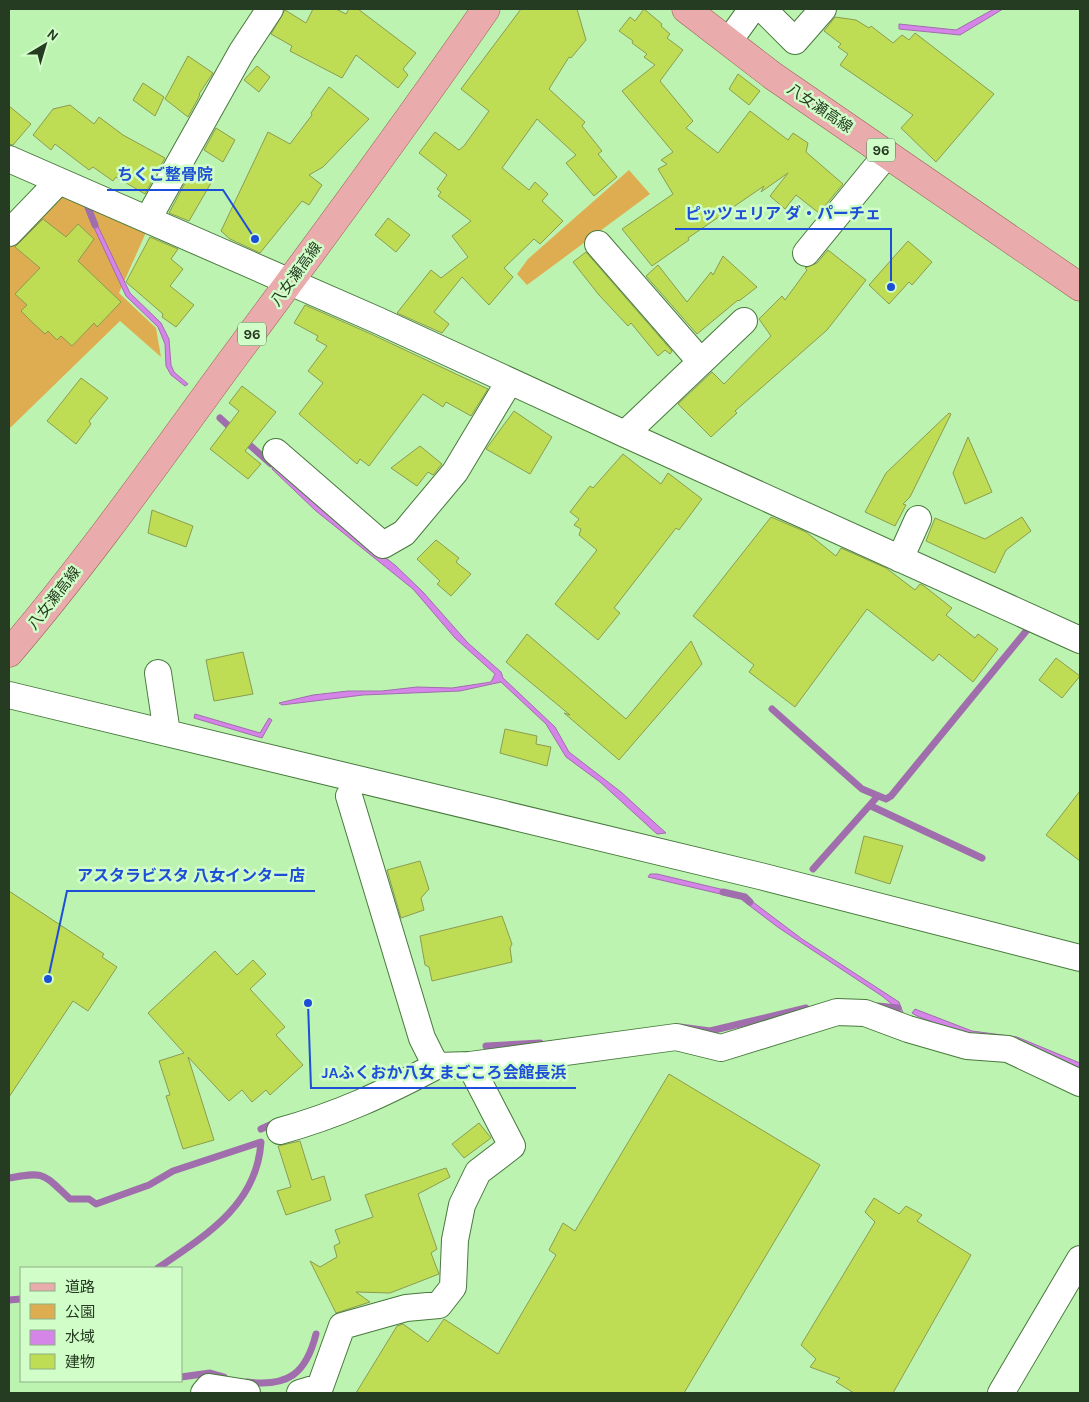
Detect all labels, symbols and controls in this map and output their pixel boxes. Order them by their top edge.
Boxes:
north arrow [20,20,70,70]
text: N [44,25,62,45]
street label: 八女瀬高線 [784,80,856,136]
road number: 96 [867,138,895,162]
callout: ちくご整骨院 [107,159,223,190]
text: ちくご整骨院 [117,165,213,184]
callout: ピッツェリア ダ・パーチェ [675,198,891,229]
text: ピッツェリア ダ・パーチェ [685,204,881,223]
street label: 八女瀬高線 [267,238,325,310]
road number: 96 [238,322,266,346]
street label: 八女瀬高線 [24,563,84,633]
callout: アスタラビスタ 八女インター店 [67,860,315,891]
text: アスタラビスタ 八女インター店 [77,866,305,885]
callout: JAふくおか八女 まごころ会館長浜 [311,1057,576,1088]
text: JAふくおか八女 まごころ会館長浜 [321,1063,567,1082]
legend [20,1267,182,1382]
text: 道路 [65,1278,95,1296]
text: 公園 [65,1303,95,1321]
text: 水域 [65,1328,95,1346]
text: 建物 [65,1353,95,1371]

